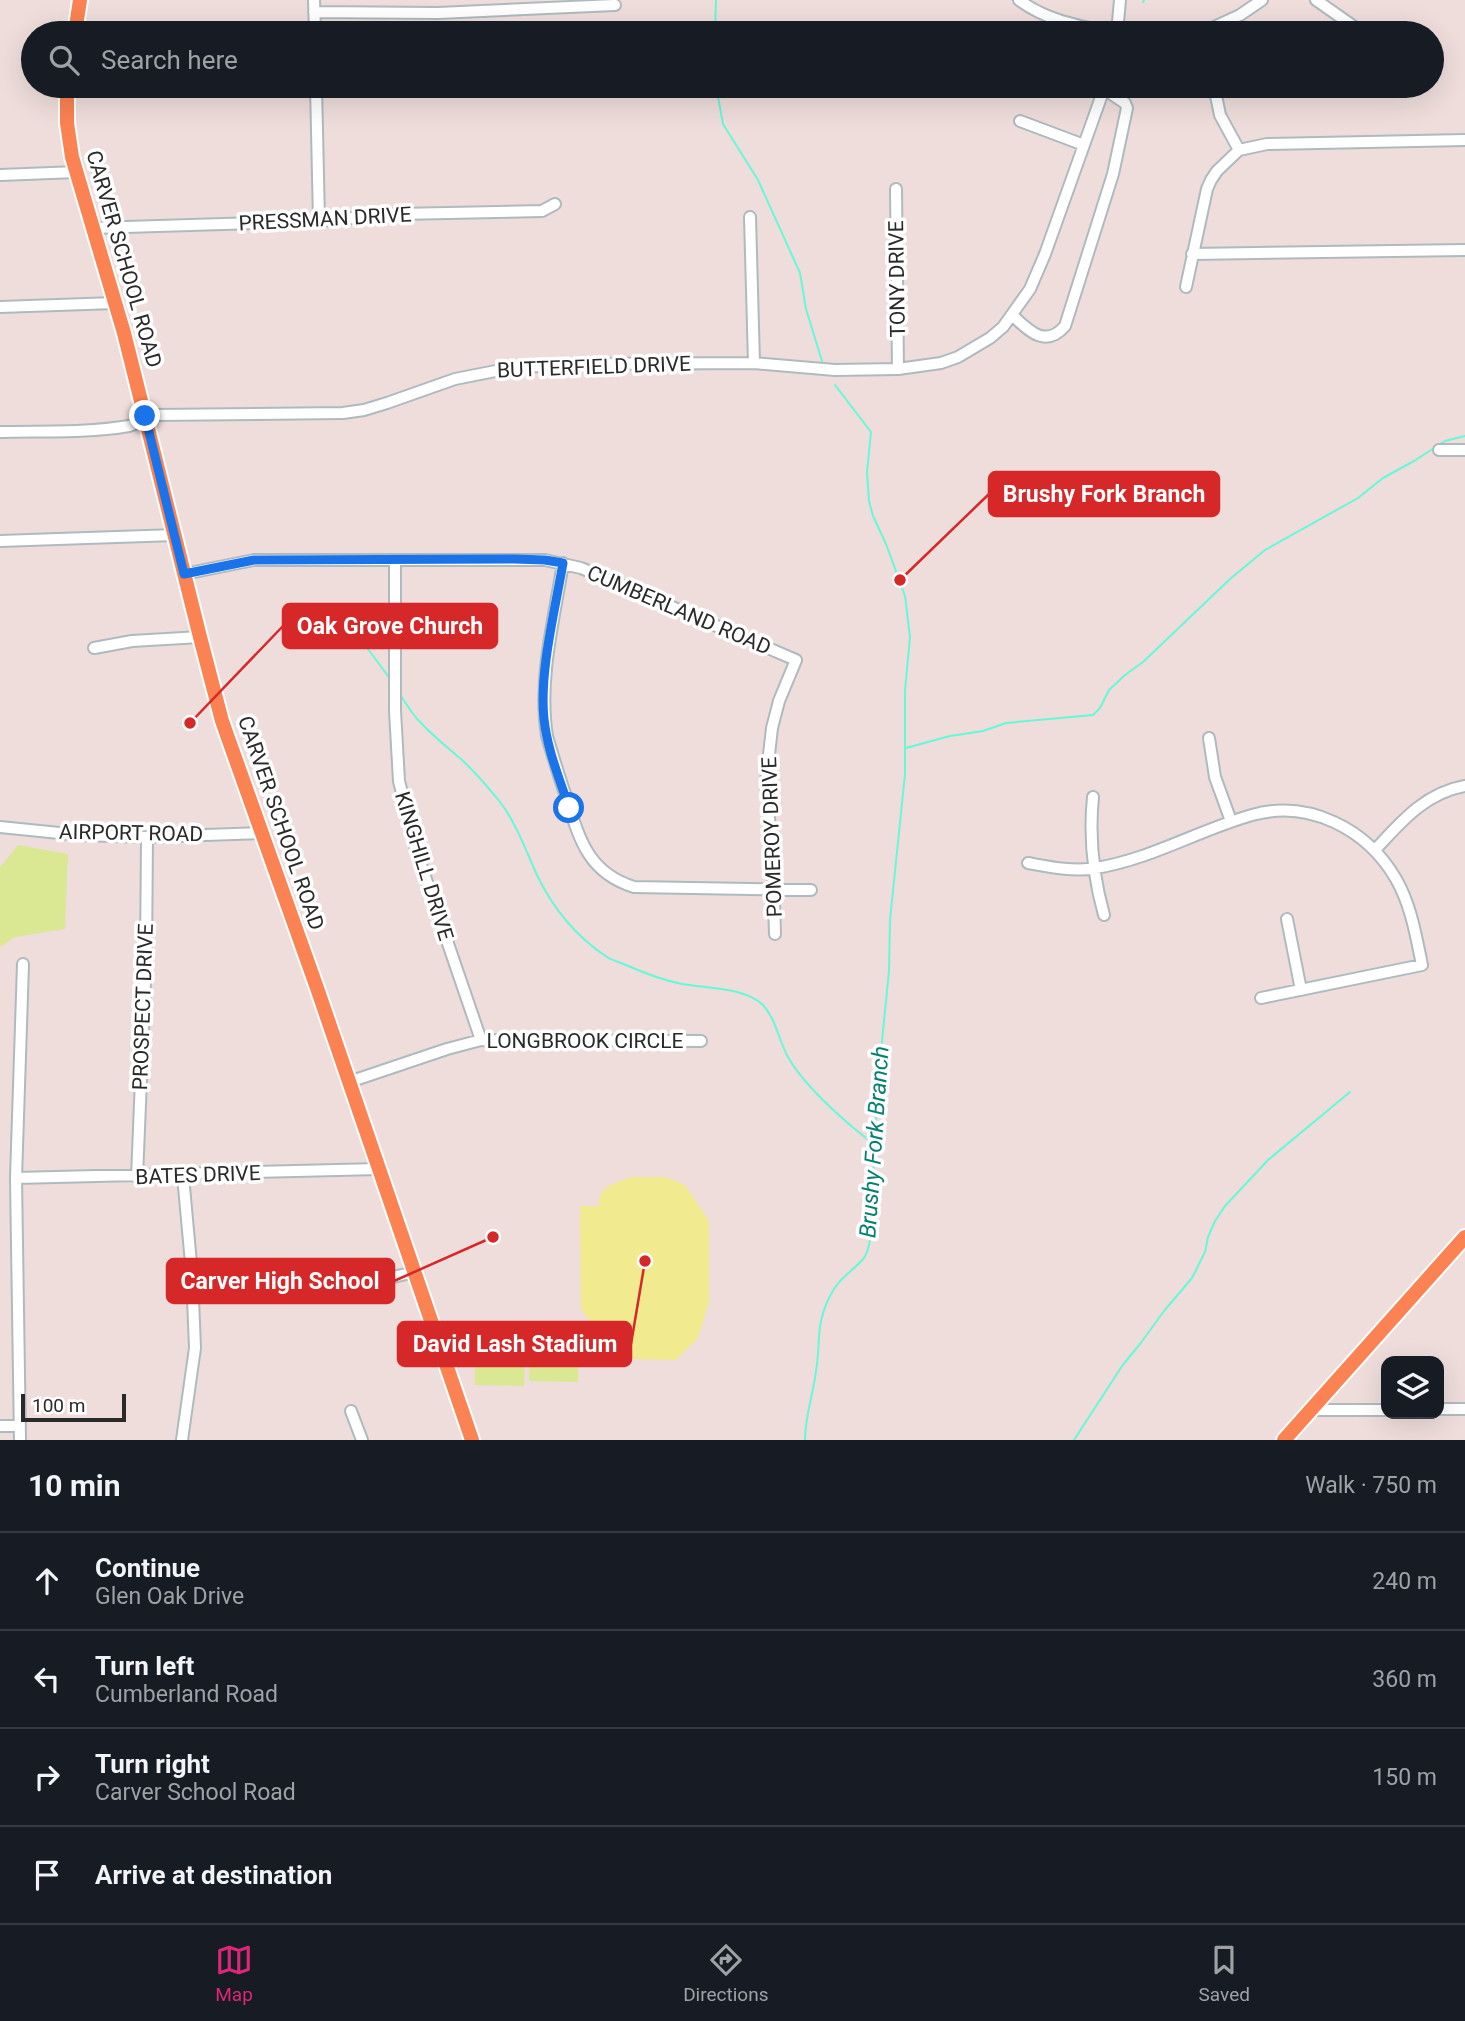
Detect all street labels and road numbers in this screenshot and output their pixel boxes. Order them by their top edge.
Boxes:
street label: CARVER SCHOOL ROAD [81,148,167,370]
street label: PRESSMAN DRIVE [238,202,412,236]
street label: TONY DRIVE [884,220,910,338]
street label: BUTTERFIELD DRIVE [497,352,691,382]
street label: CUMBERLAND ROAD [583,560,775,660]
street label: CARVER SCHOOL ROAD [233,713,329,933]
street label: POMEROY DRIVE [757,756,787,918]
street label: KINGHILL DRIVE [390,789,458,943]
street label: AIRPORT ROAD [59,820,203,846]
street label: PROSPECT DRIVE [128,923,158,1091]
street label: LONGBROOK CIRCLE [487,1029,684,1053]
street label: BATES DRIVE [135,1161,261,1189]

